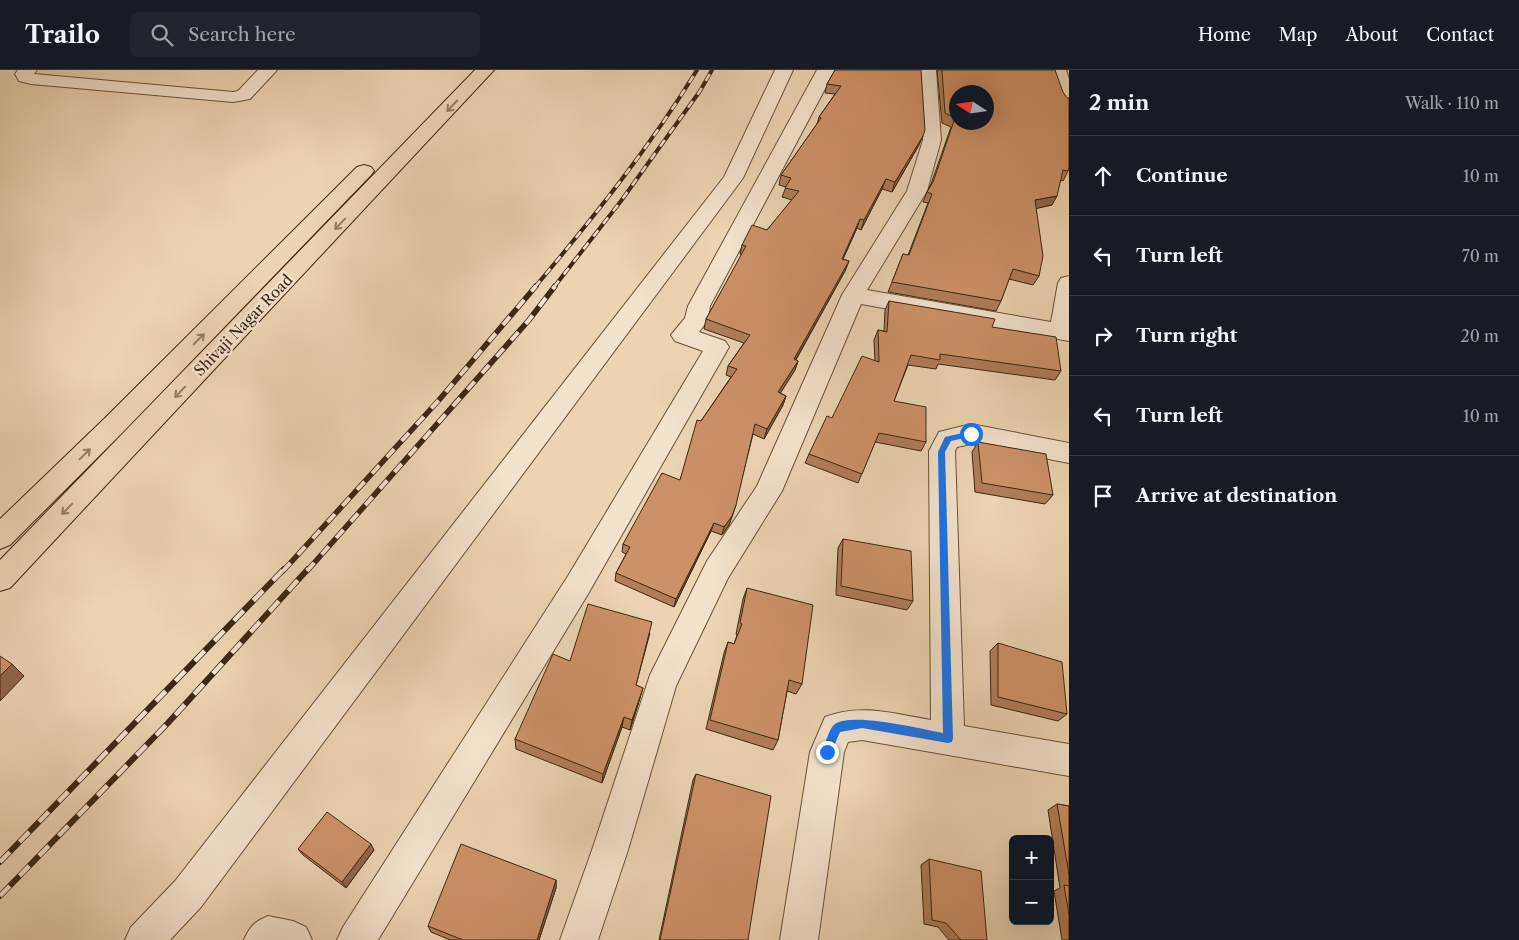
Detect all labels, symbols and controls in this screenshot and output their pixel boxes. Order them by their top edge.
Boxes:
search box [130,12,480,57]
text: Trailo [25,20,100,49]
icon: search [148,21,176,49]
text: Search here [188,23,296,46]
text: Home [1198,24,1251,46]
text: Map [1279,24,1317,46]
text: About [1345,24,1398,46]
text: Contact [1426,24,1494,46]
north arrow [949,85,994,130]
text: 2 min [1089,90,1149,115]
text: Walk · 110 m [1405,93,1499,113]
one-way arrow [446,99,458,112]
icon: ahead [1089,162,1117,190]
text: Continue [1136,164,1228,187]
text: 10 m [1463,166,1499,186]
one-way arrow [334,217,346,230]
icon: left [1089,242,1117,270]
text: Turn left [1136,244,1223,267]
text: 70 m [1462,246,1499,266]
street label: Shivaji Nagar Road [190,270,296,380]
icon: right [1089,322,1117,350]
text: Turn right [1136,324,1237,347]
text: 20 m [1460,326,1499,346]
one-way arrow [193,333,205,345]
one-way arrow [174,385,186,398]
icon: left [1089,402,1117,430]
text: Turn left [1136,404,1223,427]
text: 10 m [1463,406,1499,426]
route start [960,423,983,446]
one-way arrow [79,448,91,460]
icon: arrive [1089,482,1117,510]
text: Arrive at destination [1136,484,1337,507]
one-way arrow [61,503,73,515]
route end [816,741,839,764]
map controls [1009,835,1054,925]
button: + [1009,835,1054,880]
button: − [1009,880,1054,925]

